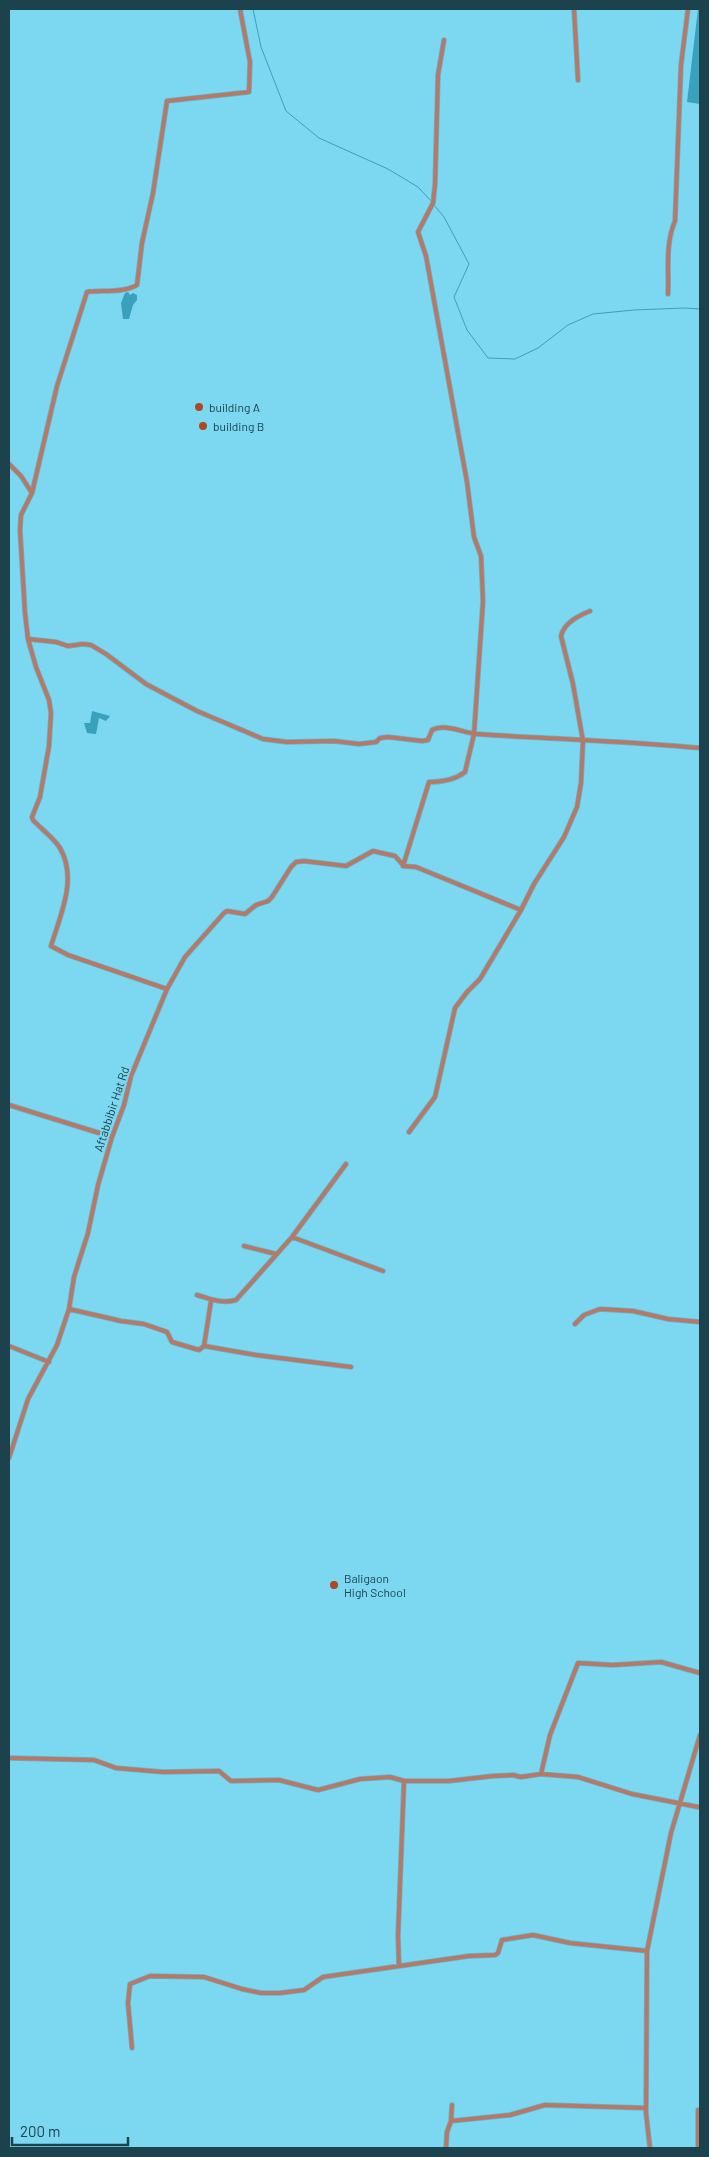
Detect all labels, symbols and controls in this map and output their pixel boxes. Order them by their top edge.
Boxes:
place label: building A [209,400,260,414]
marker: building A [193,401,205,413]
place label: building B [213,419,264,433]
marker: building B [197,420,209,432]
street label: Aftabbibir Hat Rd [91,1065,131,1153]
place label: Baligaon High School [344,1571,406,1599]
marker: Baligaon High School [328,1579,340,1591]
scale bar [12,2114,129,2146]
text: 200 m [20,2122,60,2140]

